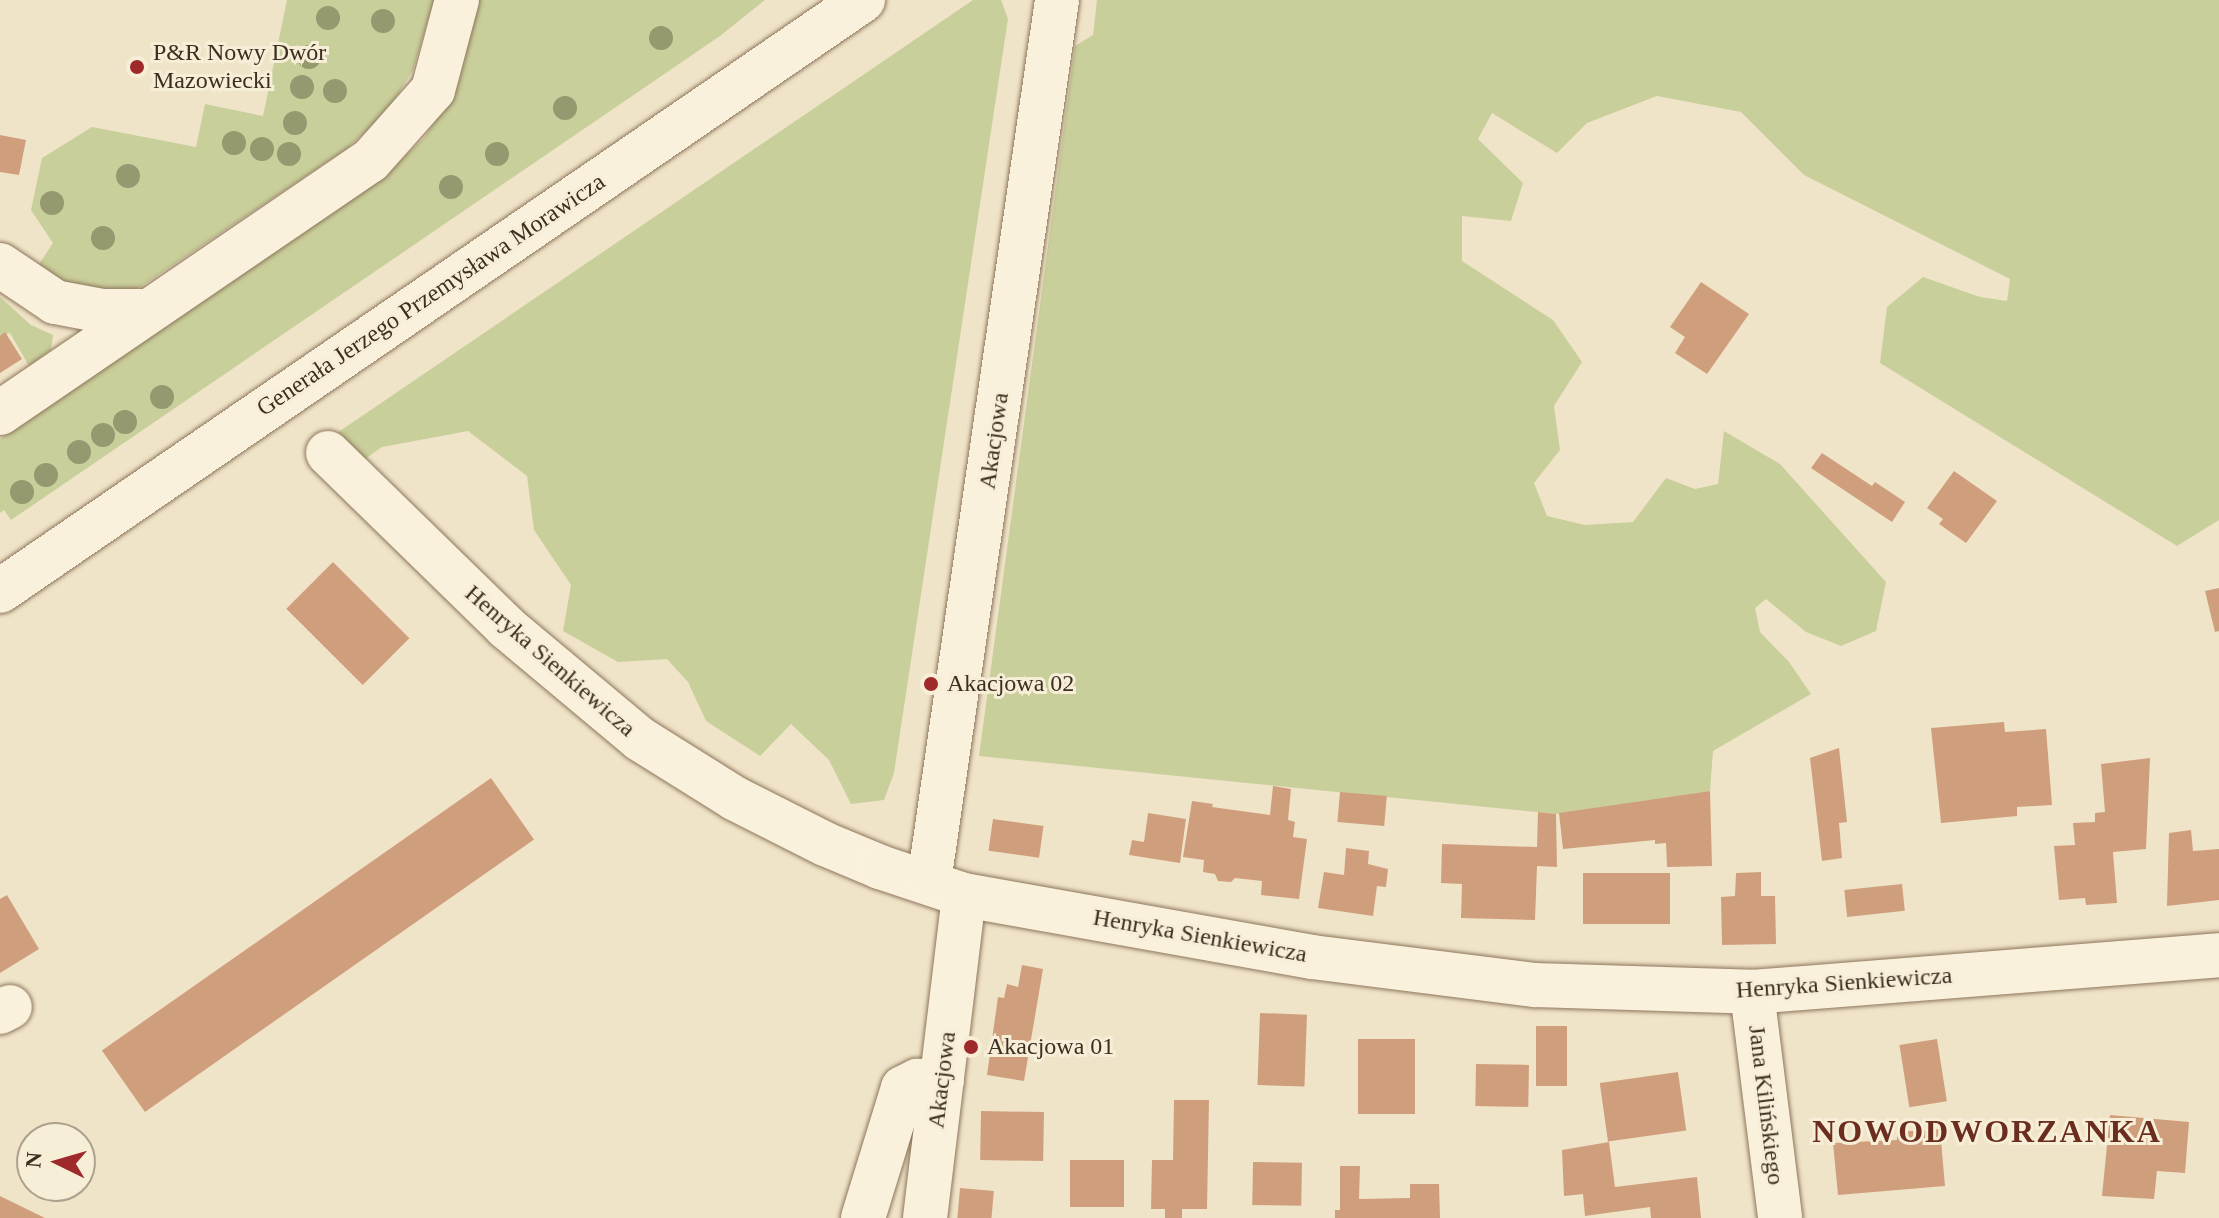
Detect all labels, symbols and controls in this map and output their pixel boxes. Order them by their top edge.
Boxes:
place label: P&R Nowy Dwór Mazowiecki [153,39,326,95]
marker: P&R Nowy Dwór Mazowiecki [128,58,146,76]
street label: Generała Jerzego Przemysława Morawicza [251,167,611,423]
street label: Akacjowa [973,391,1015,491]
street label: Henryka Sienkiewicza [459,579,641,743]
place label: Akacjowa 02 [947,670,1074,698]
marker: Akacjowa 02 [922,675,940,693]
street label: Henryka Sienkiewicza [1091,903,1309,969]
street label: Henryka Sienkiewicza [1735,961,1953,1005]
street label: Jana Kilińskiego [1742,1024,1790,1186]
street label: Akacjowa [922,1030,962,1130]
place label: Akacjowa 01 [987,1033,1114,1061]
marker: Akacjowa 01 [962,1038,980,1056]
district label: NOWODWORZANKA [1812,1112,2162,1150]
north arrow [16,1122,96,1202]
text: N [20,1151,47,1169]

